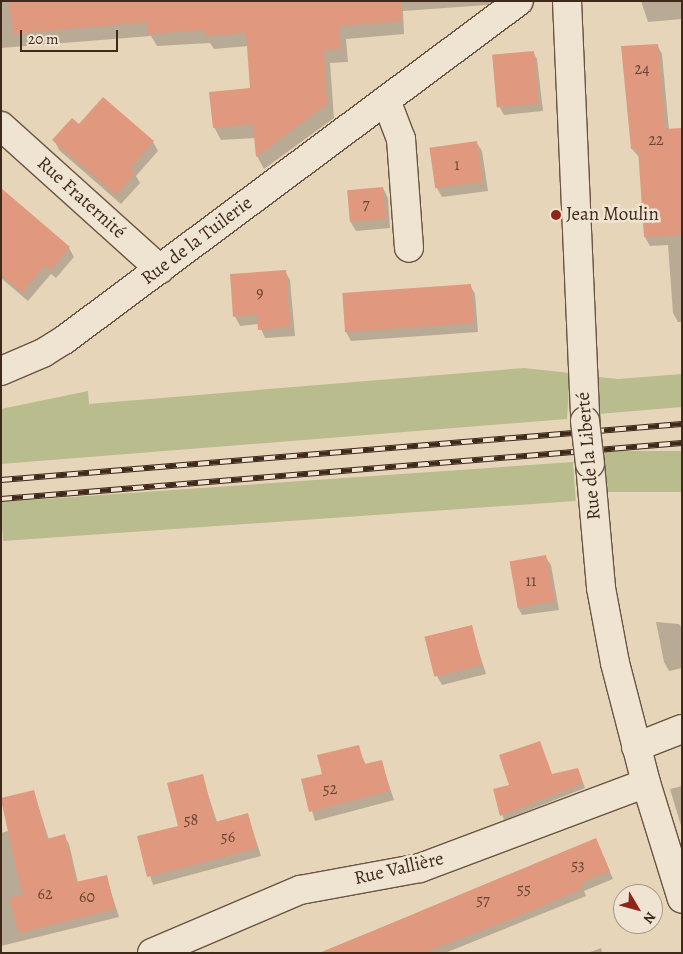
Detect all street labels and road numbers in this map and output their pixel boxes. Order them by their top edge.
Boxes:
street label: Rue Fraternité [32,152,130,244]
street label: Rue de la Tuilerie [137,192,257,290]
street label: Rue de la Liberté [572,391,606,521]
street label: Rue Vallière [352,848,446,890]

